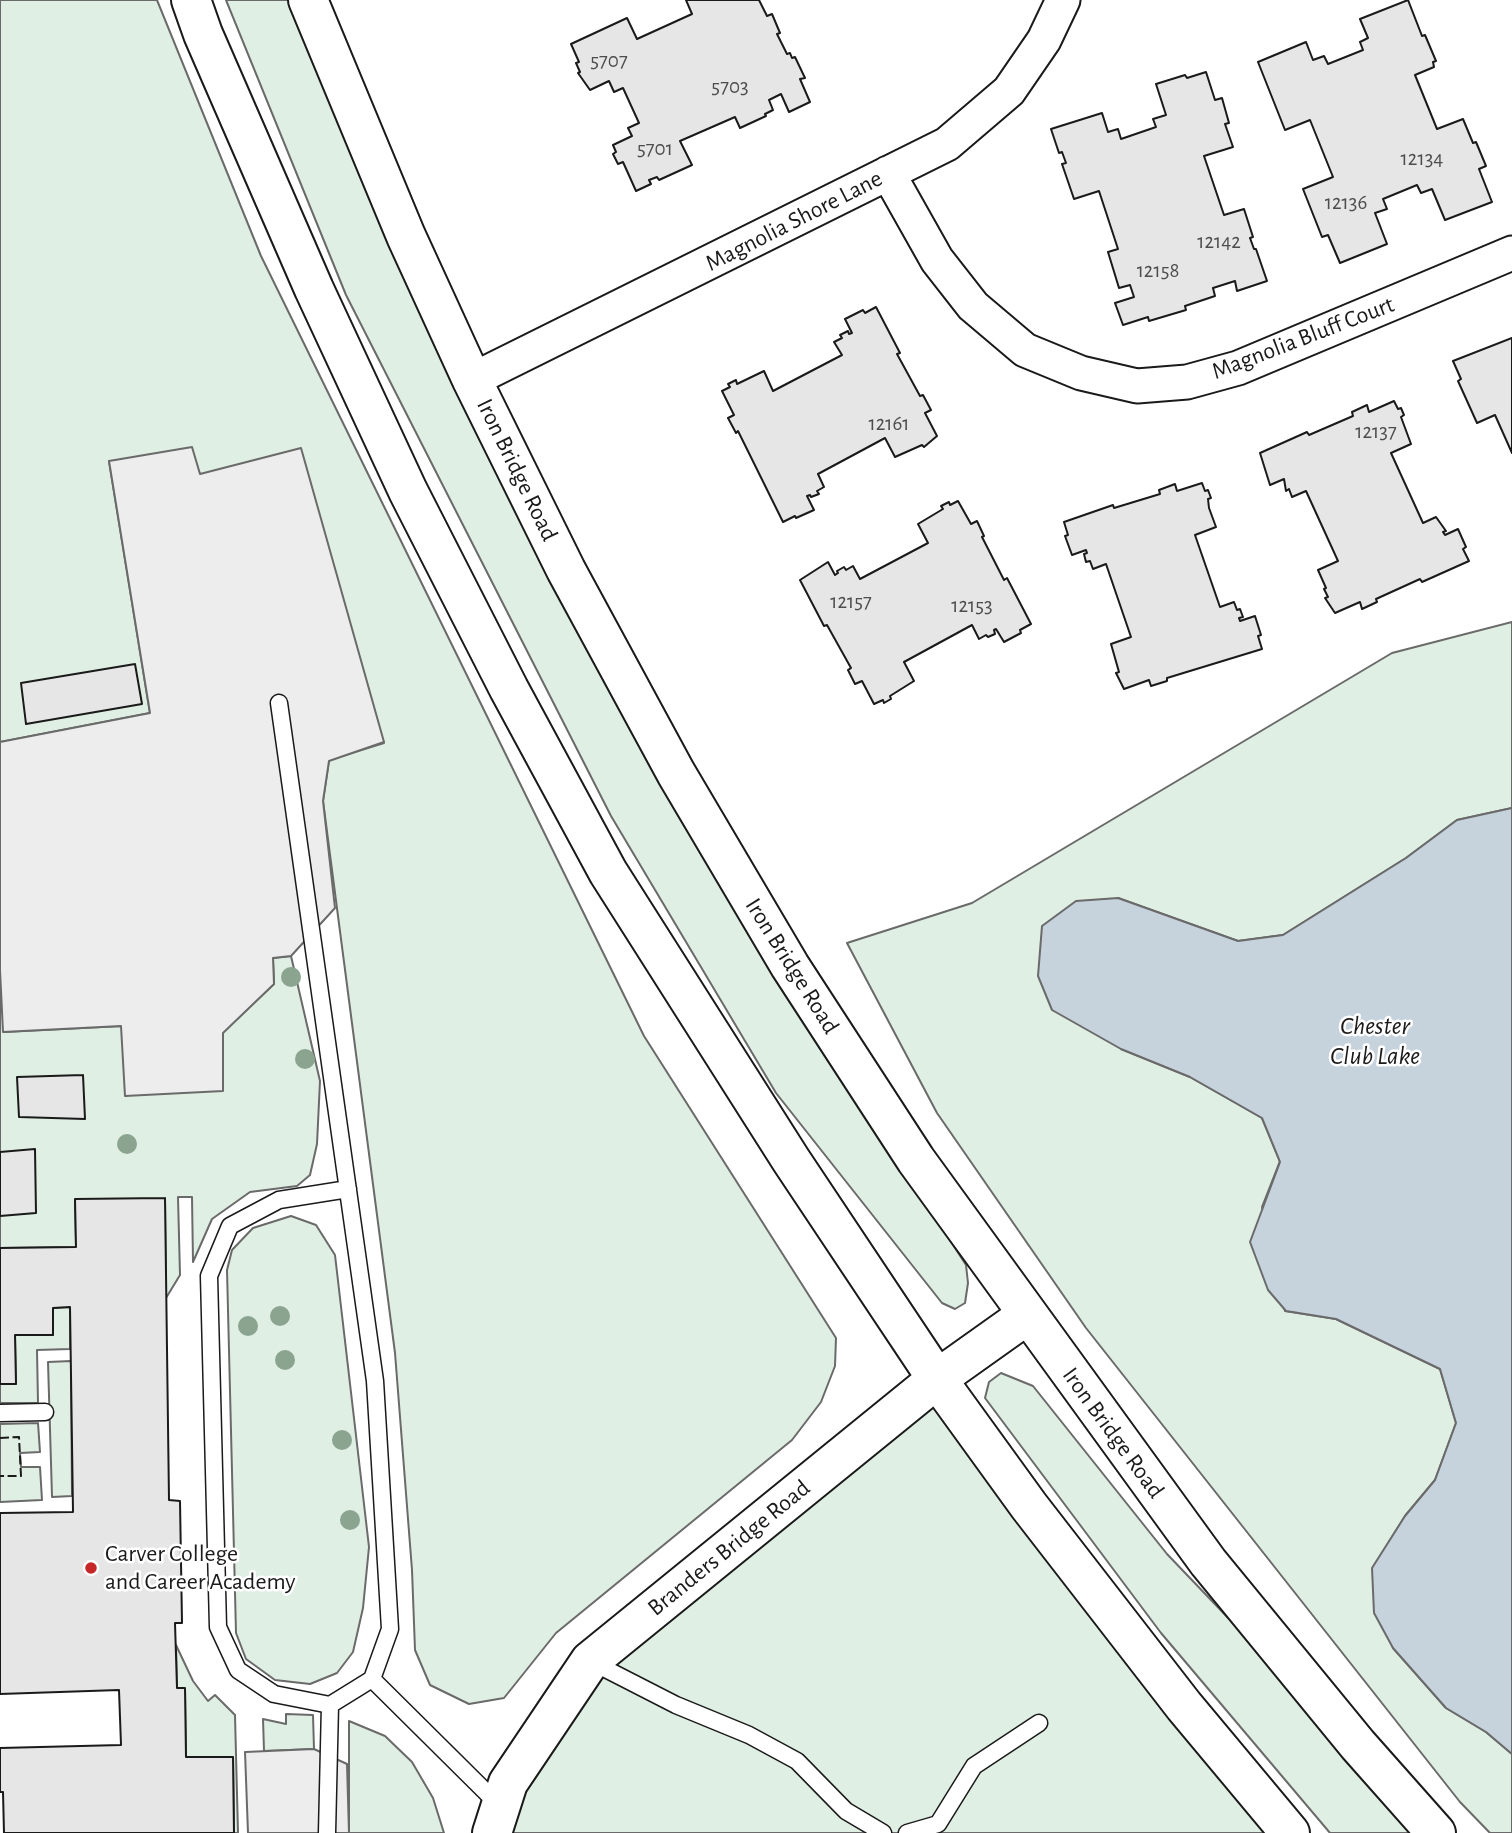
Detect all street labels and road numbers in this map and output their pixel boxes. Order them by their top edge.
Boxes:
street label: Magnolia Shore Lane [701,164,887,278]
street label: Magnolia Bluff Court [1208,290,1398,386]
street label: Iron Bridge Road [470,394,564,546]
street label: Iron Bridge Road [739,893,845,1039]
street label: Iron Bridge Road [1056,1362,1170,1504]
street label: Branders Bridge Road [642,1474,816,1622]

